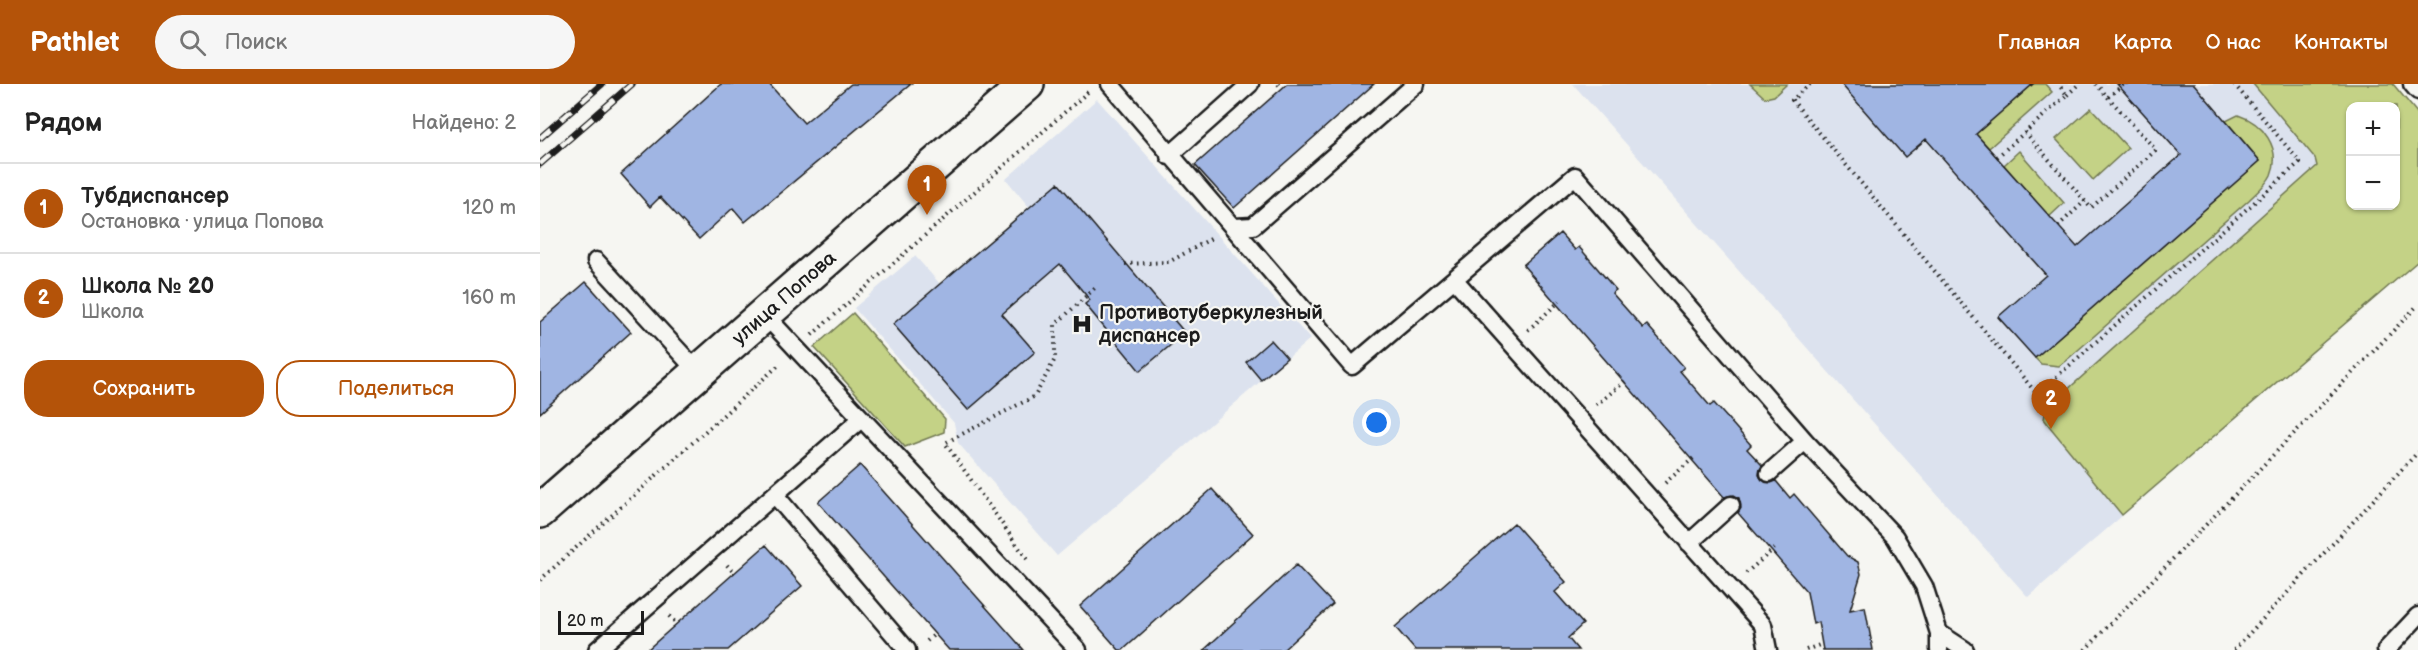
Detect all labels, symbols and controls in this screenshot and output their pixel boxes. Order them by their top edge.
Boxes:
search box [155,15,575,69]
text: Pathlet [30,26,119,59]
icon: search [176,26,209,59]
text: Поиск [224,29,287,56]
text: Главная [1997,30,2080,55]
text: Карта [2113,30,2172,55]
text: О нас [2205,30,2261,55]
text: Контакты [2294,30,2388,55]
map controls [2346,102,2400,210]
button: + [2346,102,2400,156]
text: Рядом [24,108,102,139]
text: Найдено: 2 [412,111,516,135]
button: − [2346,156,2400,210]
pin: 1 [908,166,946,215]
text: Тубдиспансер [81,183,229,210]
text: 1 [39,196,48,220]
text: 120 m [463,196,516,220]
text: Остановка · улица Попова [81,210,324,234]
street label: улица Попова [727,246,841,350]
text: Школа № 20 [81,273,214,300]
text: 2 [38,286,49,310]
text: 160 m [462,286,516,310]
text: Школа [81,300,144,324]
place label: Противотуберкулезный диспансер [1098,301,1323,348]
hospital icon: Противотуберкулезный диспансер [1070,312,1094,336]
button: Сохранить [24,360,264,417]
button: Поделиться [276,360,516,417]
pin: 2 [2032,380,2070,429]
your location [1362,408,1391,437]
scale bar [558,608,644,636]
text: 20 m [567,612,603,631]

